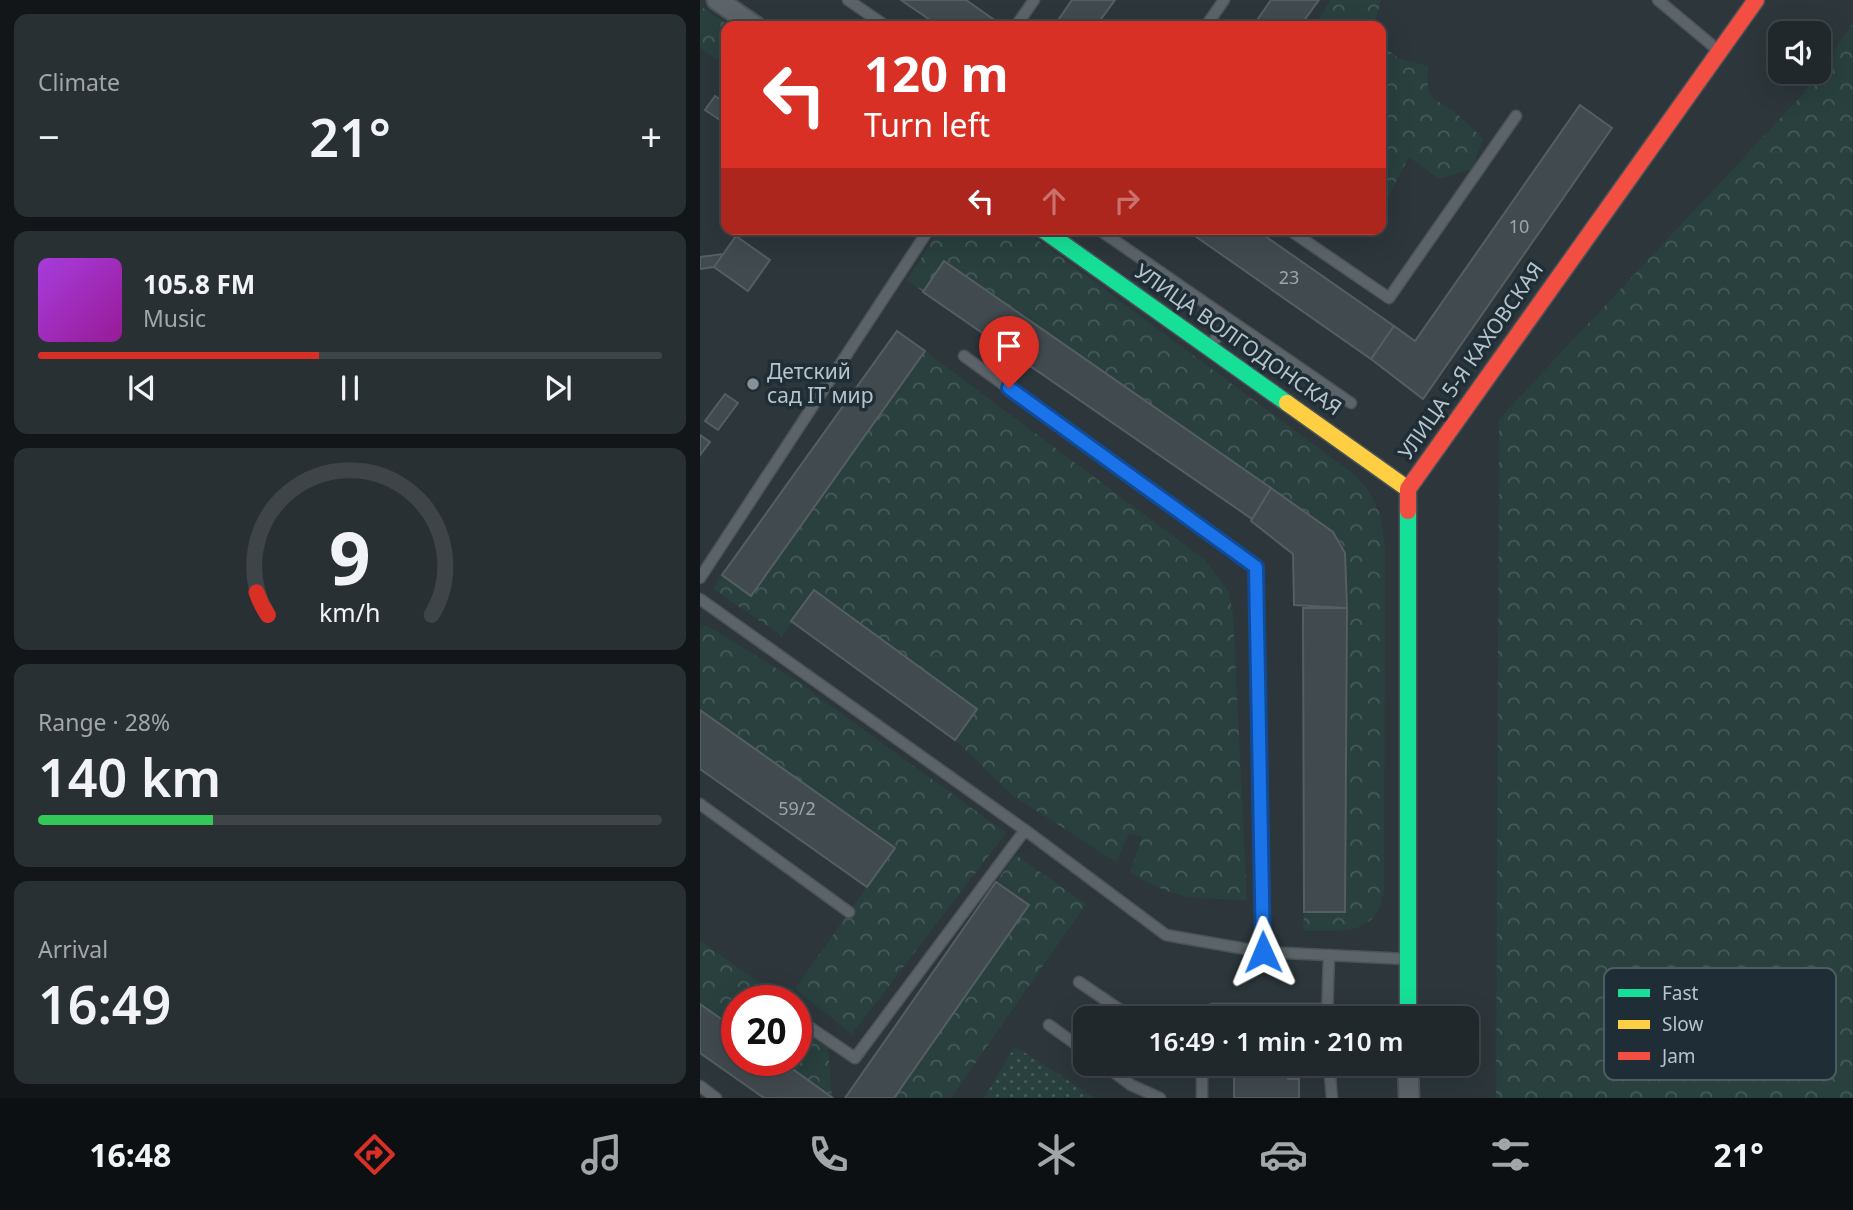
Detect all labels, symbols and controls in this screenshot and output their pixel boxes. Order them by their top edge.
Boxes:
map controls [1768,21,1831,84]
button: sound [1768,21,1831,84]
text: 120 m [864,40,1009,106]
icon: left [749,49,840,140]
text: Climate [38,66,120,98]
text: 21° [309,101,391,172]
text: Turn left [864,103,990,146]
text: − [38,110,60,162]
text: + [640,110,662,162]
icon: left [962,182,1000,220]
icon: ahead [1035,182,1073,220]
icon: right [1108,182,1146,220]
house number: 10 [1509,214,1529,238]
street label: УЛИЦА 5-Я КАХОВСКАЯ [1391,256,1549,465]
street label: УЛИЦА ВОЛГОДОНСКАЯ [1130,257,1348,421]
house number: 23 [1279,265,1299,289]
text: 105.8 FM [143,266,255,302]
text: Music [143,302,206,334]
pin [979,316,1039,388]
icon: arrive [990,327,1028,365]
place label: Детский сад IT мир [767,357,873,409]
icon: previous [123,369,161,407]
icon: pause [331,369,369,407]
icon: next [539,369,577,407]
marker: Детский сад IT мир [745,376,761,392]
text: 9 [329,507,371,606]
text: km/h [319,595,381,629]
text: Range · 28% [38,706,170,738]
text: 140 km [38,741,221,812]
house number: 59/2 [778,796,816,820]
position arrow [1226,915,1300,989]
text: Arrival [38,933,108,965]
text: 16:49 [38,968,171,1039]
legend [1604,968,1836,1080]
text: Fast [1662,980,1699,1006]
speed limit sign: 20 [721,985,812,1076]
text: Slow [1662,1011,1703,1037]
text: 16:49 · 1 min · 210 m [1149,1023,1403,1059]
text: Jam [1660,1043,1696,1069]
icon: directions [350,1130,399,1179]
icon: music [577,1130,626,1179]
icon: phone [804,1130,853,1179]
icon: climate [1032,1130,1081,1179]
icon: car [1259,1130,1308,1179]
icon: filters [1486,1130,1535,1179]
text: 16:48 [89,1133,171,1176]
text: 21° [1714,1133,1764,1176]

